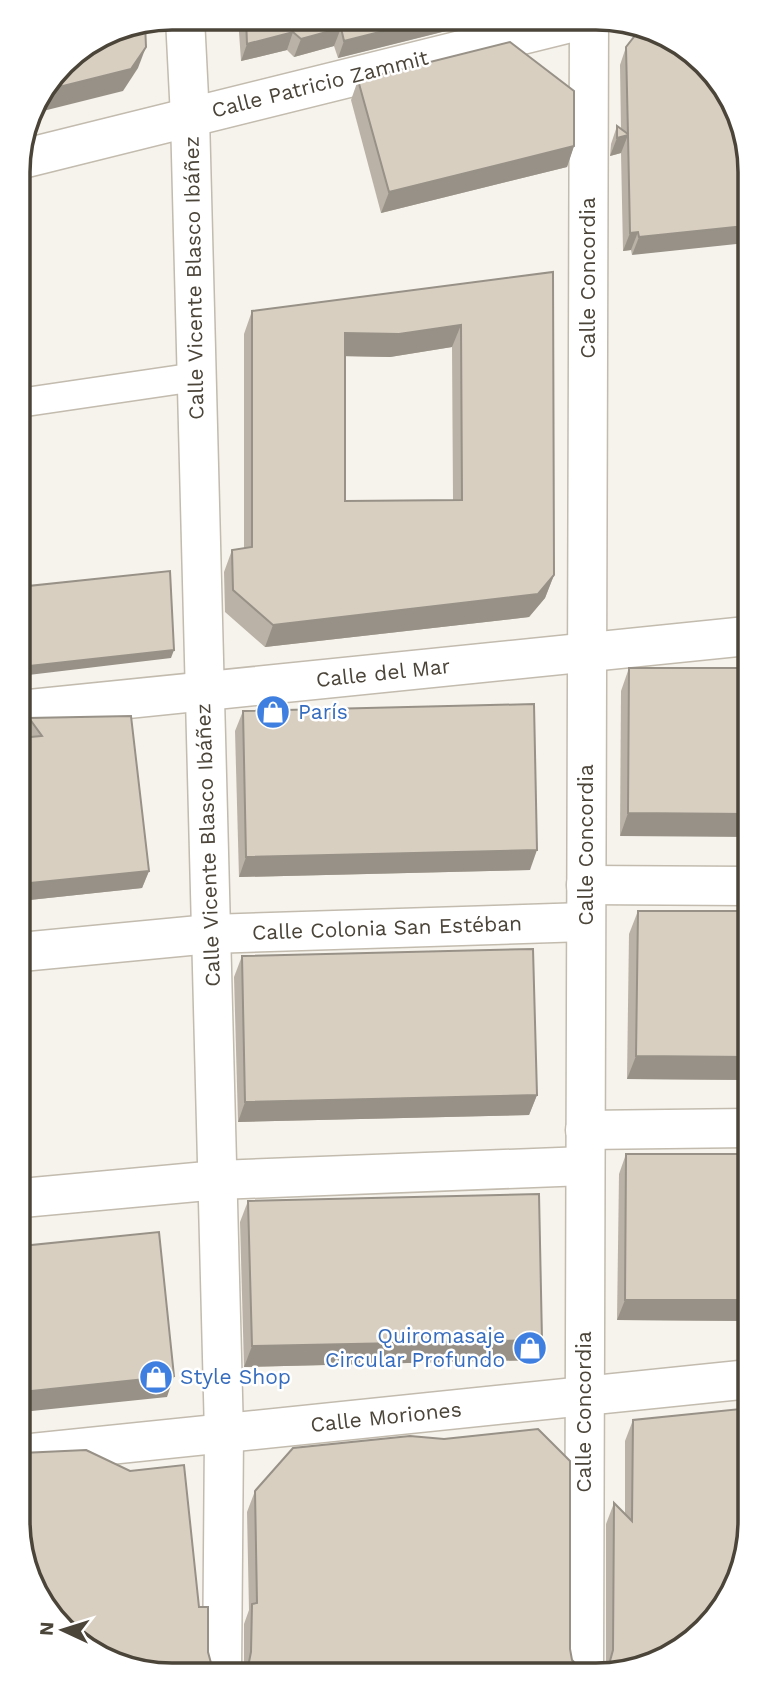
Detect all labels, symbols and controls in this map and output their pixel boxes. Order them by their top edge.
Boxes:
street label: Calle Patricio Zammit [209,44,431,123]
street label: Calle Vicente Blasco Ibáñez [179,136,208,420]
street label: Calle Concordia [575,197,600,359]
street label: Calle del Mar [315,653,452,692]
shop icon: París [254,693,292,731]
place label: París [298,699,348,724]
street label: Calle Vicente Blasco Ibáñez [190,703,225,987]
street label: Calle Concordia [573,764,598,926]
street label: Calle Colonia San Estéban [251,910,523,945]
place label: Quiromasaje Circular Profundo [325,1323,505,1372]
shop icon: Quiromasaje Circular Profundo [511,1329,549,1367]
street label: Calle Concordia [571,1331,596,1493]
shop icon: Style Shop [137,1358,175,1396]
place label: Style Shop [180,1364,291,1389]
street label: Calle Moriones [309,1396,463,1437]
north arrow [28,1595,98,1665]
text: N [35,1621,59,1637]

